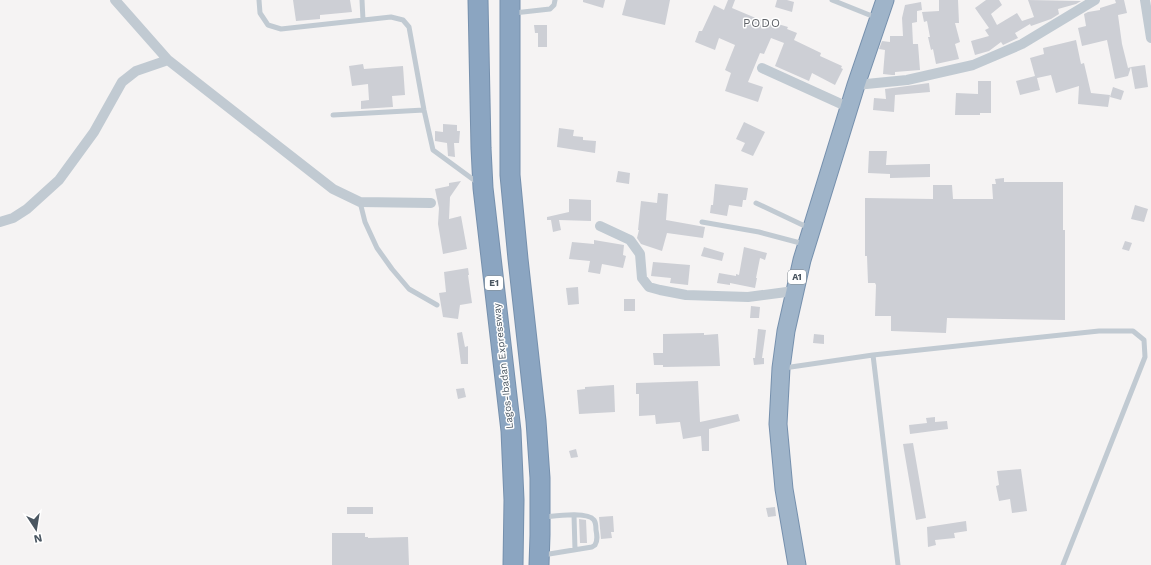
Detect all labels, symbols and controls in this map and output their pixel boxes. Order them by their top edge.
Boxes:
district label: PODO [743,16,781,30]
road number: A1 [788,270,806,284]
road number: E1 [485,276,503,290]
street label: Lagos-Ibadan Expressway [491,302,515,429]
north arrow [16,509,56,549]
text: N [33,531,43,545]

